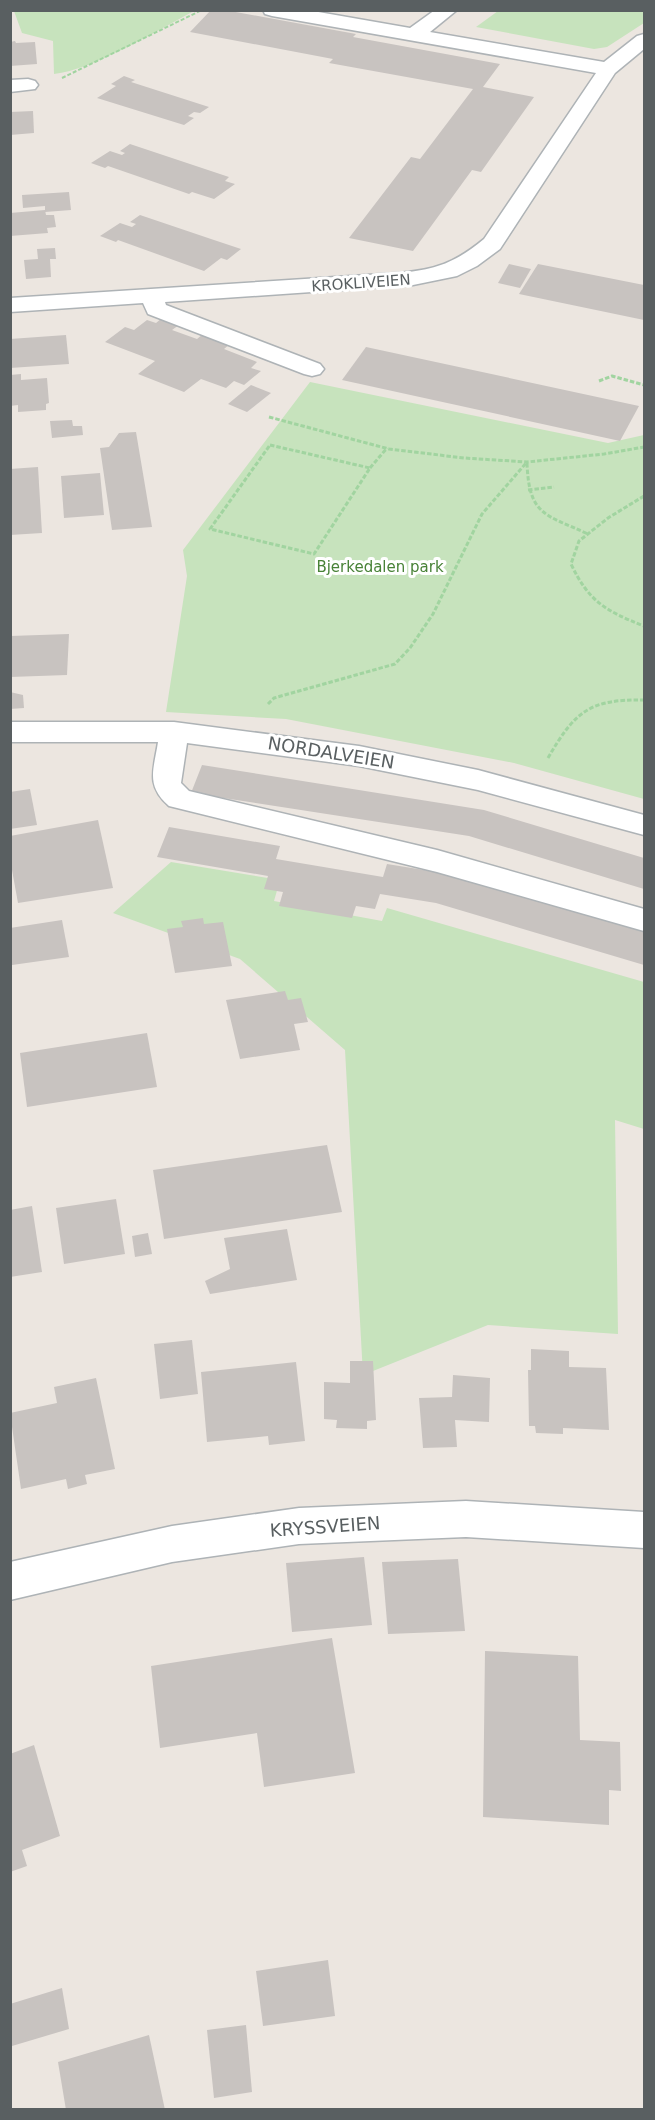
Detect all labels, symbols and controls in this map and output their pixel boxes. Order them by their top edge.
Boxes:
street label: KROKLIVEIEN [311,271,411,295]
park label: Bjerkedalen park [316,558,444,576]
street label: NORDALVEIEN [266,732,396,773]
street label: KRYSSVEIEN [269,1512,381,1541]

